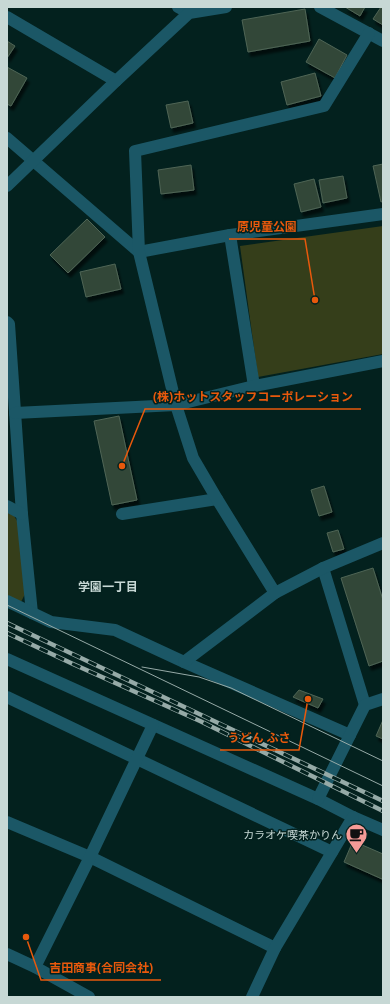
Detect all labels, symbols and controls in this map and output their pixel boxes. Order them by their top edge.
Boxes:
callout: 原児童公園 [229,215,305,239]
text: 原児童公園 [237,218,297,235]
callout: (株)ホットスタッフコーポレーション [145,385,361,409]
text: (株)ホットスタッフコーポレーション [153,388,353,405]
district label: 学園一丁目 [78,578,138,595]
callout: うどん ふさ [220,726,299,750]
text: うどん ふさ [227,729,291,746]
cafe icon: カラオケ喫茶かりん [344,822,370,855]
place label: カラオケ喫茶かりん [243,827,342,842]
callout: 吉田商事(合同会社) [41,956,161,980]
text: 吉田商事(合同会社) [49,959,153,976]

